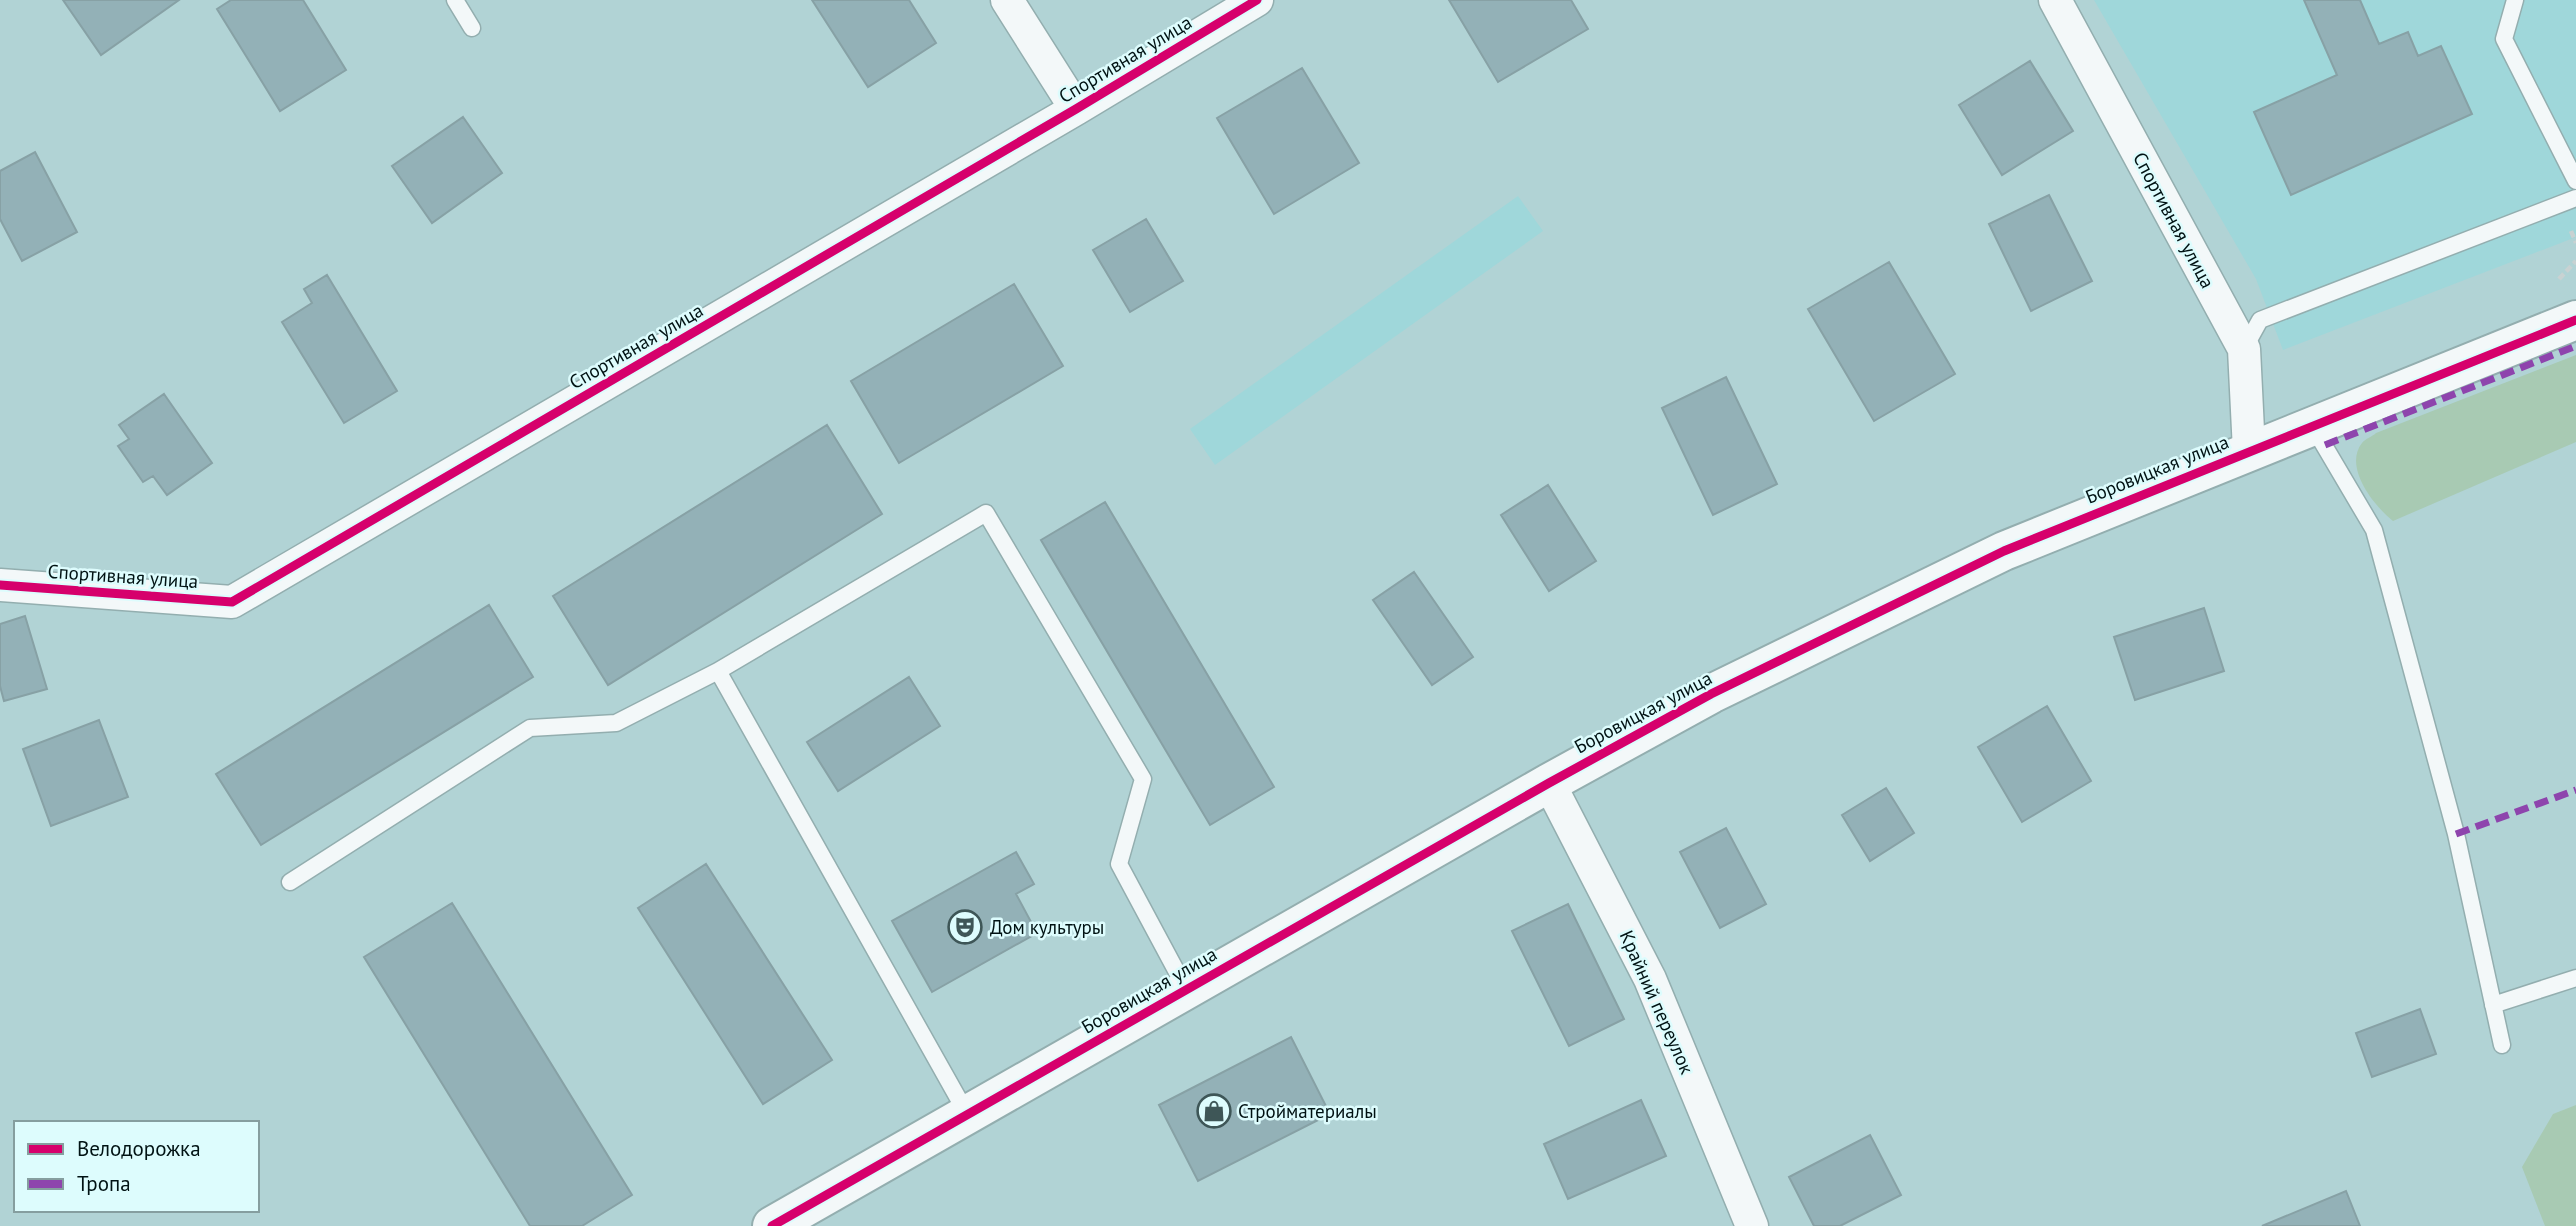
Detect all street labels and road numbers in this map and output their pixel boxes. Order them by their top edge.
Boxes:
street label: Спортивная улица [1054,10,1196,108]
street label: Спортивная улица [2128,148,2220,292]
street label: Спортивная улица [565,298,707,394]
street label: Боровицкая улица [2082,429,2232,509]
street label: Спортивная улица [47,559,199,593]
street label: Боровицкая улица [1570,666,1716,758]
street label: Крайний переулок [1615,927,1699,1077]
street label: Боровицкая улица [1077,942,1221,1038]

